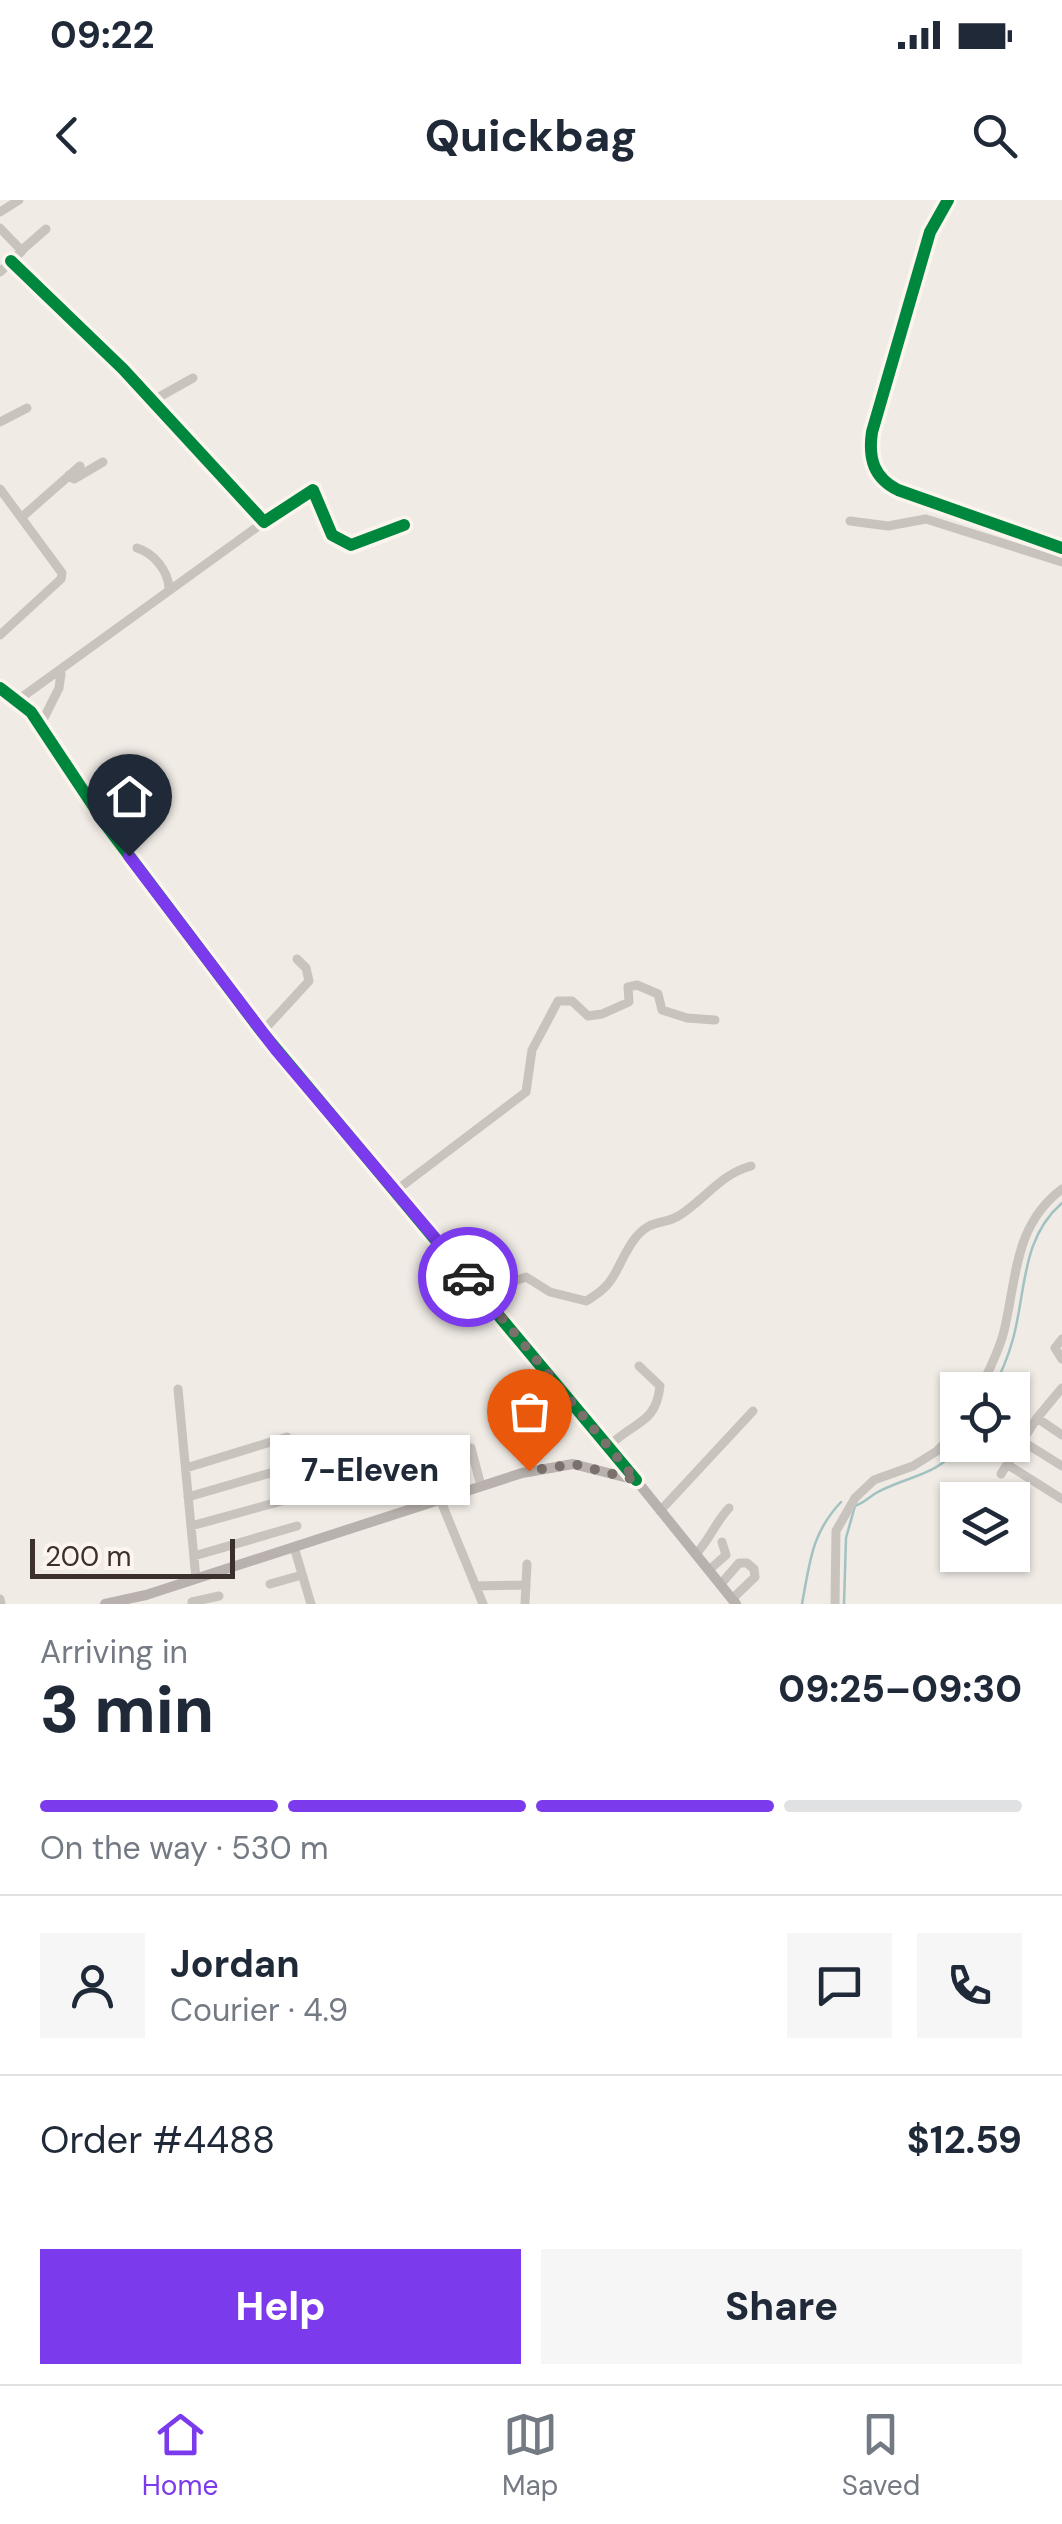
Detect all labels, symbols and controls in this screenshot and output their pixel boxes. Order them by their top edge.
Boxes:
text: 09:22 [50,10,154,60]
text: Quickbag [425,106,637,165]
icon: back [40,108,95,163]
icon: search [967,108,1022,163]
pin [87,754,172,857]
icon: home [102,769,157,824]
courier [418,1227,518,1327]
icon: car [441,1250,496,1305]
pin [487,1369,572,1472]
map controls [940,1372,1030,1572]
button: locate [940,1372,1030,1462]
icon: bag [502,1384,557,1439]
callout: 7-Eleven [269,1436,469,1506]
text: 7-Eleven [301,1449,439,1491]
button: layers [940,1482,1030,1572]
scale bar [30,1534,235,1578]
text: 200 m [45,1538,132,1575]
text: Arriving in [40,1631,188,1673]
text: 09:25–09:30 [778,1664,1022,1714]
text: 3 min [40,1668,214,1752]
text: On the way · 530 m [40,1827,329,1869]
button: person [40,1933,145,2038]
button: chat [787,1933,892,2038]
button: phone [917,1933,1022,2038]
text: Jordan [170,1939,300,1989]
text: Courier · 4.9 [170,1989,348,2031]
text: Order #4488 [40,2115,275,2165]
text: $12.59 [907,2115,1022,2165]
button: Help [40,2249,521,2364]
button: Share [541,2249,1022,2364]
tab: Home [142,2407,218,2504]
tab: Map [502,2407,558,2504]
tab: Saved [842,2407,920,2504]

